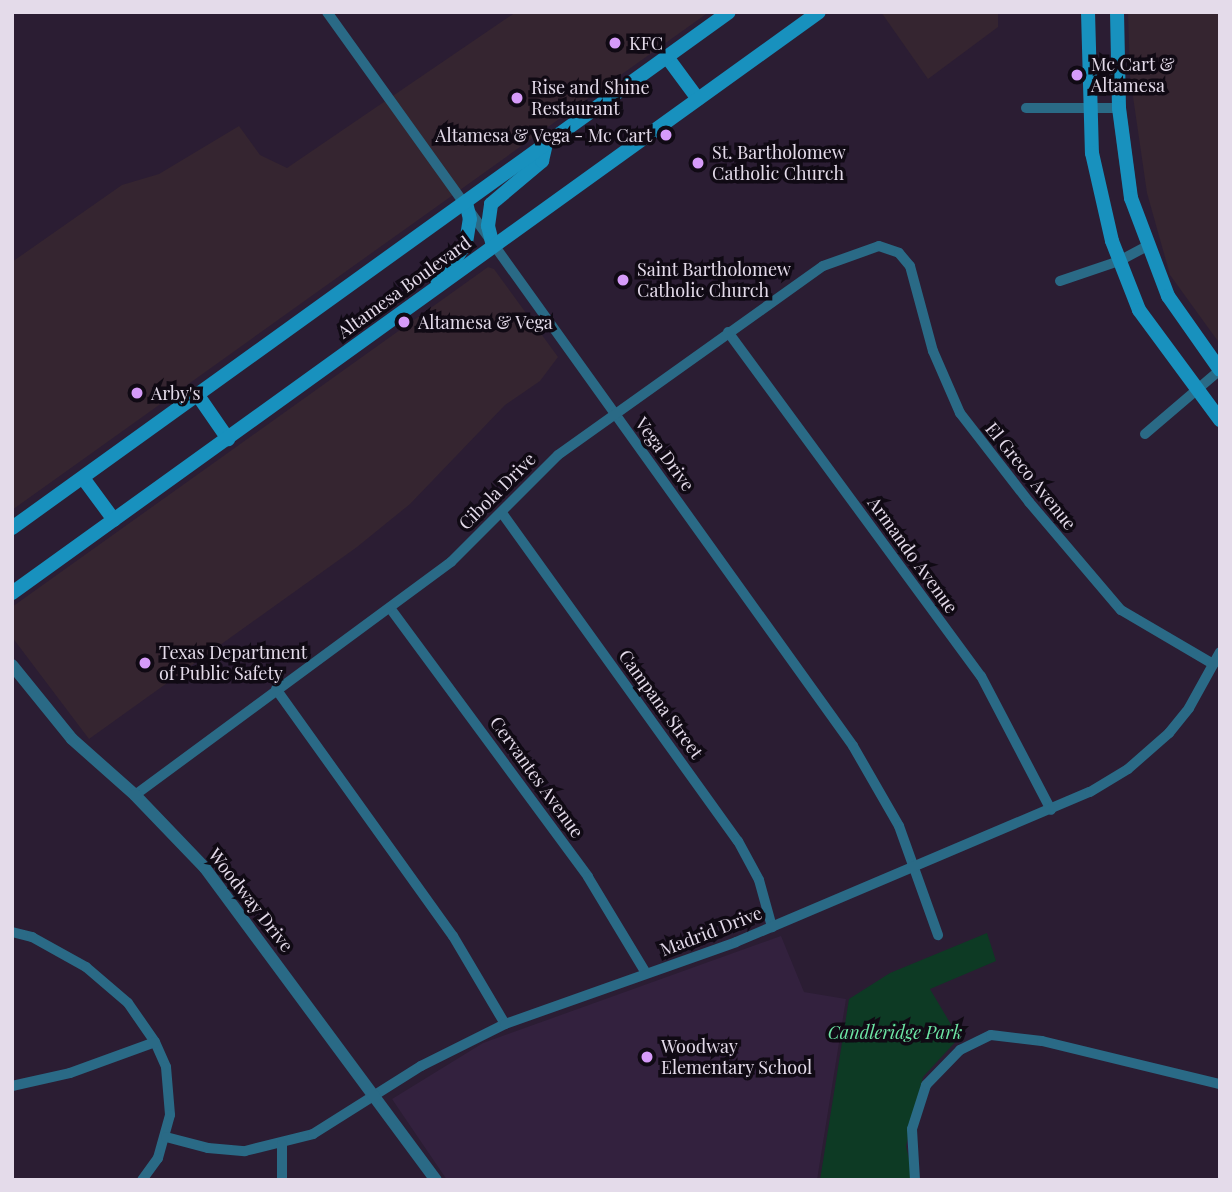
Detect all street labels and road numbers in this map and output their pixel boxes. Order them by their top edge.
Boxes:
street label: Altamesa Boulevard [333,231,475,343]
street label: Vega Drive [631,413,699,495]
street label: El Greco Avenue [981,418,1081,534]
street label: Cibola Drive [454,448,540,534]
street label: Armando Avenue [863,492,963,618]
street label: Campana Street [614,645,708,763]
street label: Cervantes Avenue [486,712,588,842]
street label: Woodway Drive [204,844,298,956]
street label: Madrid Drive [657,902,765,960]

